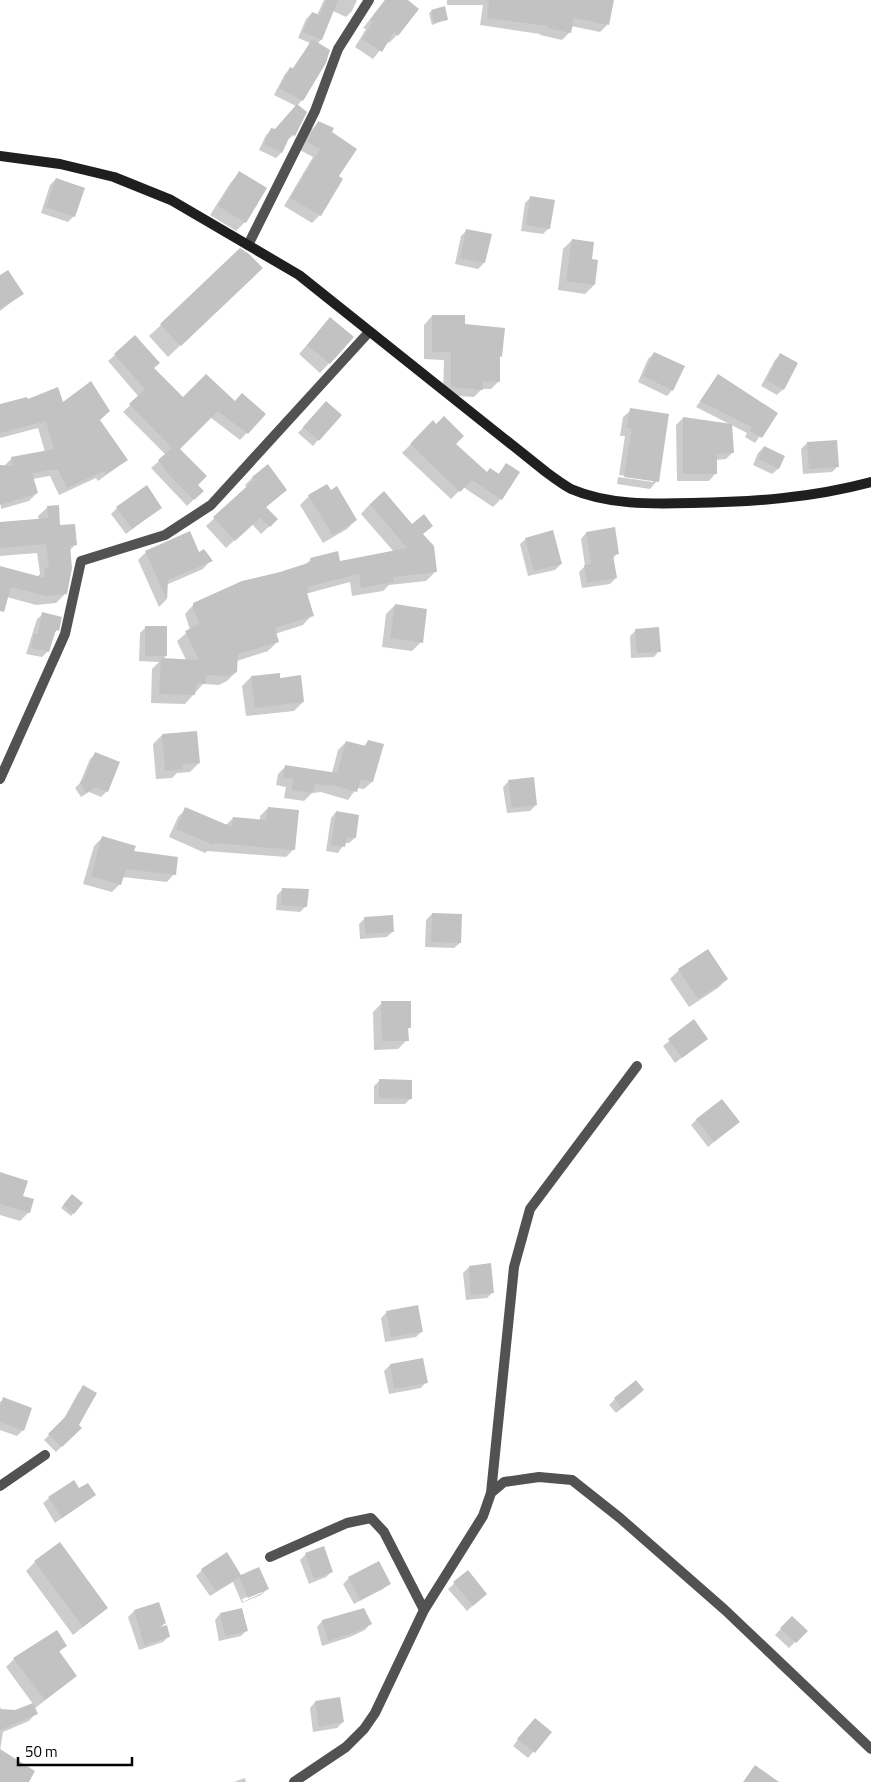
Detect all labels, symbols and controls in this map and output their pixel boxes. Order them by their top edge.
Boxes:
scale bar [18,1734,131,1766]
text: 50 m [25,1740,58,1763]

